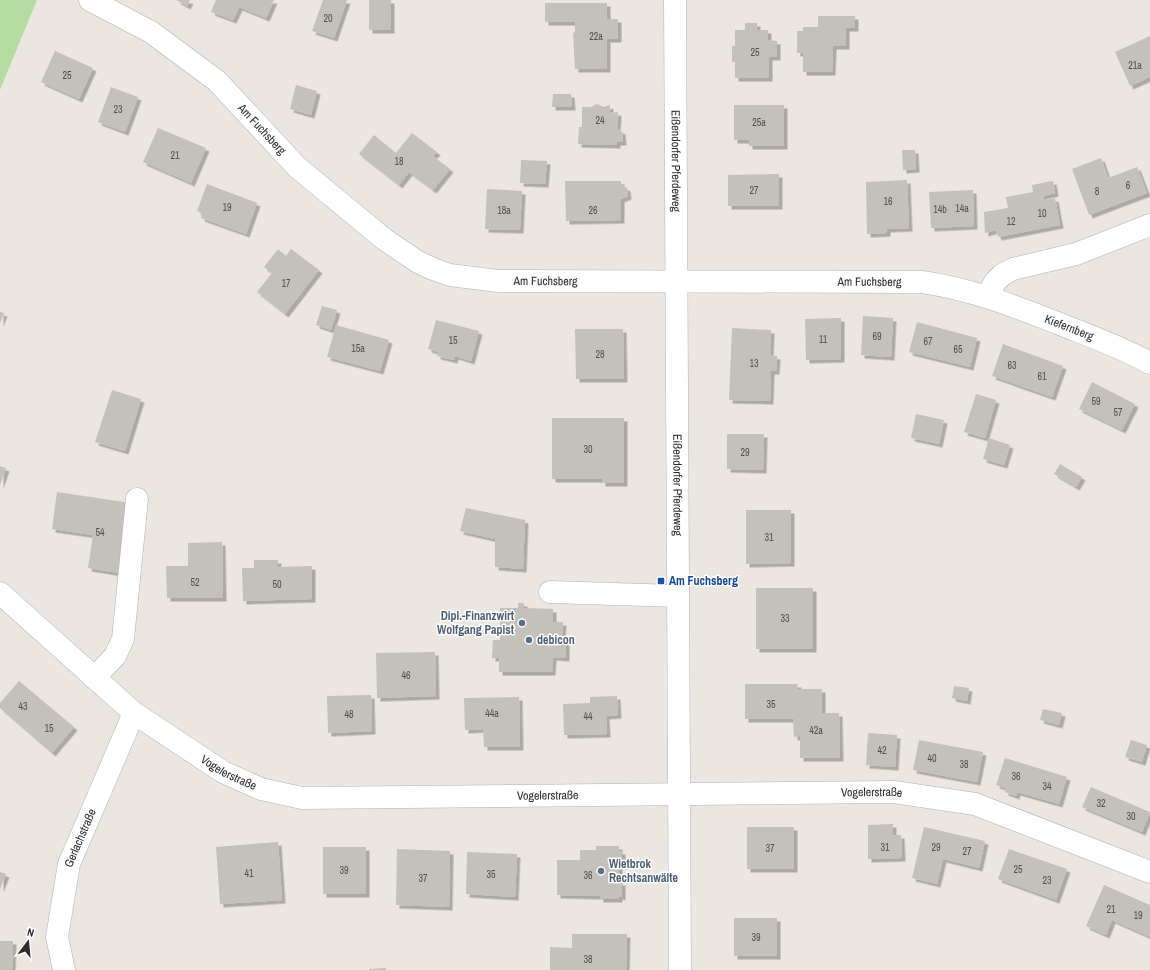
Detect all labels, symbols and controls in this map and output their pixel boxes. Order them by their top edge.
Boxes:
house number: 20 [323,12,333,25]
house number: 22a [589,30,603,43]
house number: 25 [750,46,760,59]
house number: 21a [1128,59,1142,72]
house number: 25 [62,69,72,82]
street label: Am Fuchsberg [234,100,290,159]
house number: 23 [113,103,123,116]
street label: Eißendorfer Pferdeweg [668,110,684,213]
house number: 24 [595,114,605,127]
house number: 25a [752,116,766,129]
house number: 21 [170,149,180,162]
house number: 18 [394,155,404,168]
house number: 6 [1126,179,1131,192]
house number: 27 [749,184,759,197]
house number: 8 [1095,185,1100,198]
house number: 16 [883,195,893,208]
house number: 19 [222,201,232,214]
house number: 14a [955,202,969,215]
house number: 14b [933,203,947,216]
house number: 18a [497,204,511,217]
house number: 26 [588,204,598,217]
house number: 10 [1037,207,1047,220]
house number: 12 [1006,215,1016,228]
street label: Am Fuchsberg [512,273,578,289]
street label: Am Fuchsberg [836,274,902,290]
house number: 17 [281,277,291,290]
street label: Kiefernberg [1042,311,1097,345]
house number: 69 [872,330,882,343]
house number: 11 [819,333,828,346]
house number: 15 [448,334,458,347]
house number: 67 [923,335,933,348]
house number: 15a [351,342,365,355]
house number: 65 [953,343,963,356]
house number: 28 [595,348,605,361]
house number: 13 [749,357,759,370]
house number: 63 [1007,359,1017,372]
house number: 61 [1037,370,1047,383]
house number: 59 [1091,395,1101,408]
house number: 57 [1113,406,1123,419]
street label: Eißendorfer Pferdeweg [669,434,686,537]
house number: 30 [583,443,593,456]
house number: 29 [740,446,750,459]
house number: 54 [95,526,105,539]
house number: 31 [764,531,774,544]
place label: Am Fuchsberg [669,573,738,589]
house number: 52 [190,576,200,589]
marker: Am Fuchsberg [656,576,666,586]
house number: 50 [272,578,282,591]
place label: Dipl.-Finanzwirt Wolfgang Papist [437,608,515,638]
house number: 33 [780,612,790,625]
marker: Dipl.-Finanzwirt Wolfgang Papist [517,618,527,628]
place label: debicon [537,632,575,648]
marker: debicon [524,635,534,645]
house number: 46 [401,669,411,682]
house number: 35 [766,698,776,711]
house number: 43 [18,700,28,713]
house number: 44a [485,707,499,720]
house number: 48 [344,708,354,721]
house number: 44 [583,710,593,723]
house number: 15 [44,722,54,735]
house number: 42a [809,724,823,737]
house number: 42 [877,744,887,757]
street label: Vogelerstraße [197,751,259,794]
house number: 40 [927,752,937,765]
house number: 38 [959,758,969,771]
house number: 36 [1011,770,1021,783]
house number: 34 [1042,780,1052,793]
street label: Vogelerstraße [841,784,903,801]
street label: Vogelerstraße [517,787,578,804]
house number: 32 [1096,797,1106,810]
street label: Gerlachstraße [60,806,100,870]
house number: 30 [1126,810,1136,823]
house number: 31 [880,841,890,854]
house number: 29 [931,841,941,854]
house number: 37 [765,842,775,855]
house number: 27 [962,845,972,858]
place label: Wietbrok Rechtsanwälte [609,856,678,886]
house number: 25 [1013,863,1023,876]
house number: 39 [339,864,349,877]
marker: Wietbrok Rechtsanwälte [596,866,606,876]
house number: 41 [244,867,254,880]
house number: 35 [486,868,496,881]
house number: 36 [583,869,593,882]
house number: 37 [418,872,428,885]
house number: 23 [1042,874,1052,887]
house number: 21 [1106,903,1116,916]
house number: 19 [1133,909,1143,922]
north arrow [8,922,48,962]
text: N [26,925,36,940]
house number: 39 [751,931,761,944]
house number: 38 [583,953,593,966]

